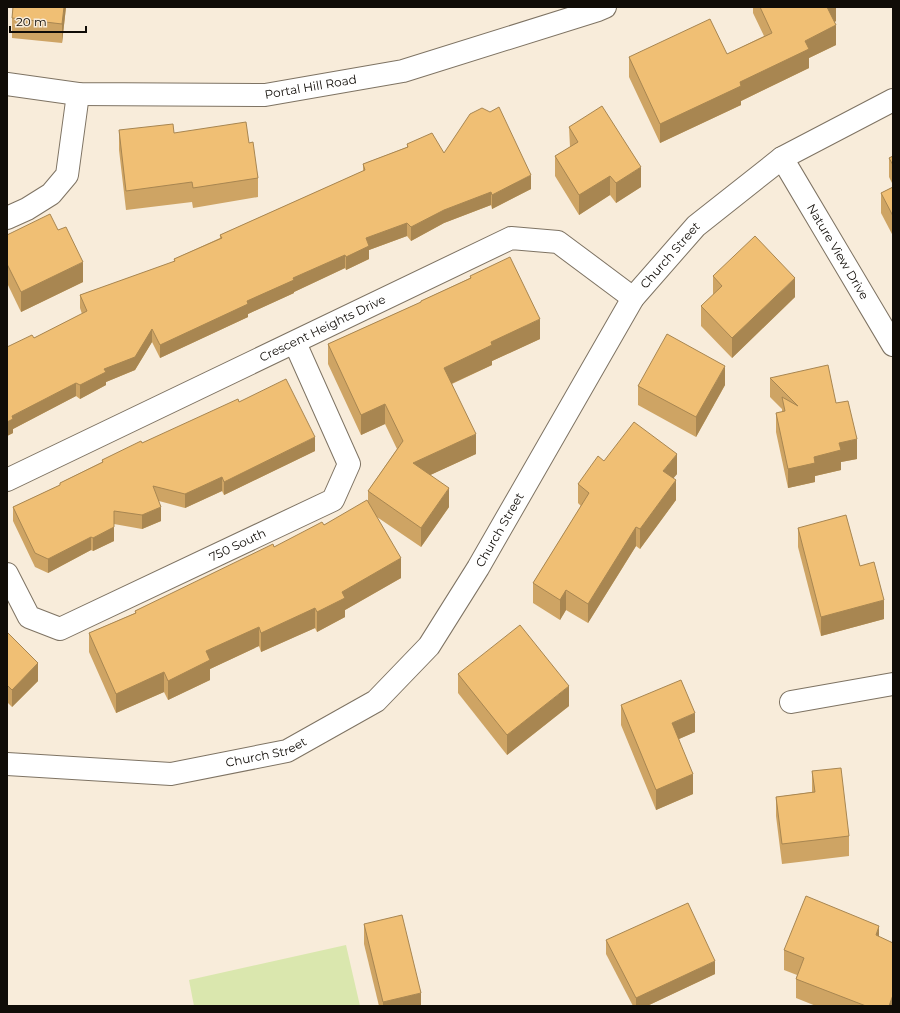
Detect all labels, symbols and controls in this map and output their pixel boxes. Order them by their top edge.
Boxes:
scale bar [10,8,86,34]
text: 20 m [16,14,47,29]
street label: Portal Hill Road [263,71,358,102]
street label: Nature View Drive [804,201,872,302]
street label: Church Street [637,218,703,292]
street label: Crescent Heights Drive [257,291,388,365]
street label: Church Street [472,490,527,570]
street label: 750 South [207,525,268,564]
street label: Church Street [224,734,309,770]

